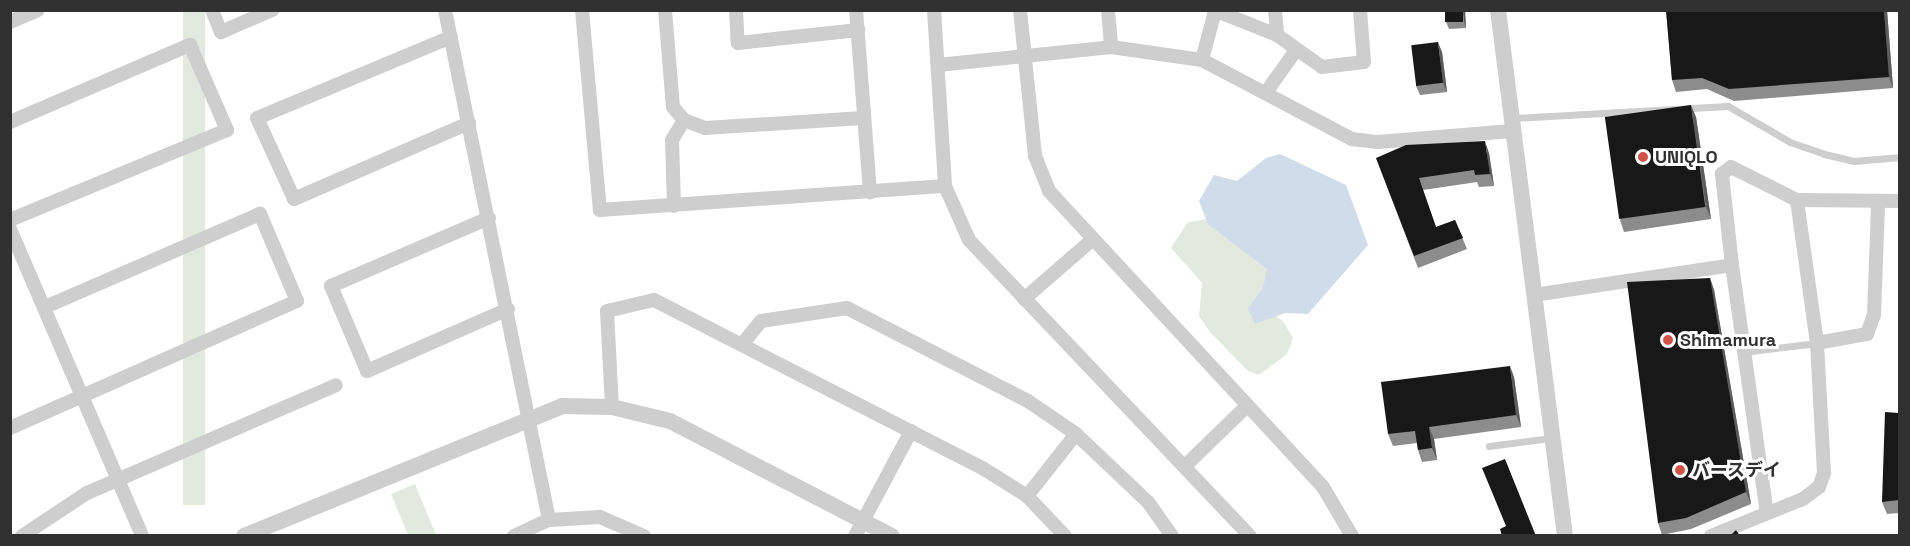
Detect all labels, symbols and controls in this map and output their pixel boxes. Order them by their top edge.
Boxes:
place label: UNIQLO [1655,146,1718,168]
marker: UNIQLO [1636,150,1650,164]
place label: Shimamura [1680,329,1776,351]
marker: Shimamura [1661,333,1675,347]
place label: バースデイ [1692,459,1782,481]
marker: バースデイ [1673,463,1687,477]

